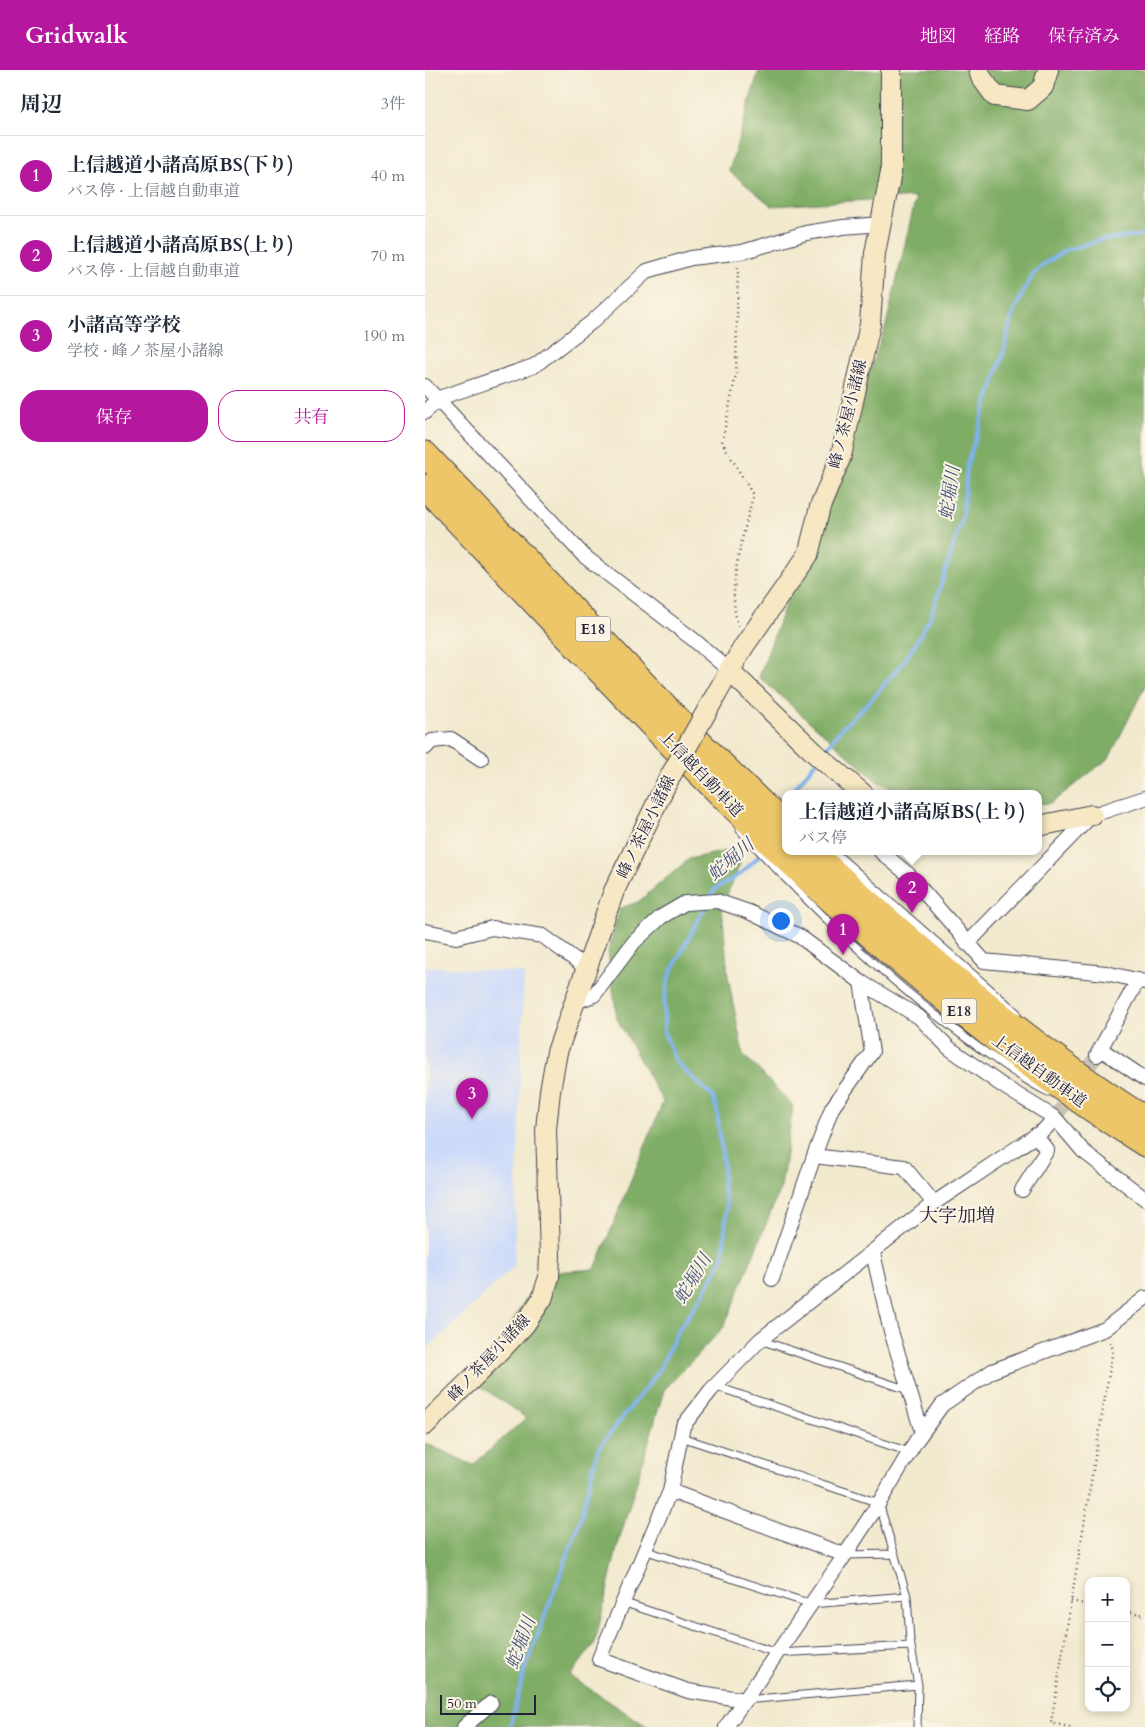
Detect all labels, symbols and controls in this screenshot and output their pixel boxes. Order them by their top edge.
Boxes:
text: Gridwalk [25,19,128,52]
text: 地図 [920,24,956,49]
text: 経路 [984,24,1020,49]
text: 保存済み [1048,24,1120,49]
text: 周辺 [20,90,62,119]
text: 3件 [381,93,405,115]
text: 上信越道小諸高原BS(下り) [67,152,294,178]
text: 1 [32,165,40,187]
text: 40 m [371,165,405,187]
text: バス停 · 上信越自動車道 [67,180,240,202]
text: 上信越道小諸高原BS(上り) [67,232,294,258]
text: 2 [32,245,40,267]
text: 70 m [371,245,405,267]
text: バス停 · 上信越自動車道 [67,260,240,282]
text: 小諸高等学校 [67,312,181,338]
text: 3 [32,325,40,347]
text: 190 m [363,325,405,347]
text: 学校 · 峰ノ茶屋小諸線 [67,340,224,362]
street label: 峰ノ茶屋小諸線 [824,357,872,471]
button: 保存 [20,390,208,442]
button: 共有 [218,390,405,442]
water label: 蛇堀川 [934,463,966,521]
road number: E18 [575,616,611,642]
street label: 上信越自動車道 [654,726,748,822]
street label: 峰ノ茶屋小諸線 [612,772,680,882]
popup [782,790,1042,855]
text: 上信越道小諸高原BS(上り) [799,799,1025,825]
text: バス停 [799,827,847,849]
water label: 蛇堀川 [702,832,761,887]
pin: 2 [896,872,928,913]
your location [768,908,794,934]
pin: 1 [827,914,859,955]
road number: E18 [941,998,977,1024]
street label: 上信越自動車道 [987,1029,1091,1113]
pin: 3 [456,1078,488,1119]
district label: 大字加増 [919,1203,995,1229]
water label: 蛇堀川 [668,1248,719,1309]
street label: 峰ノ茶屋小諸線 [443,1310,535,1406]
map controls [1085,1577,1130,1712]
button: + [1085,1577,1130,1622]
water label: 蛇堀川 [500,1611,543,1673]
button: − [1085,1622,1130,1667]
button: locate [1085,1667,1130,1712]
scale bar [440,1692,536,1715]
text: 50 m [447,1694,477,1713]

